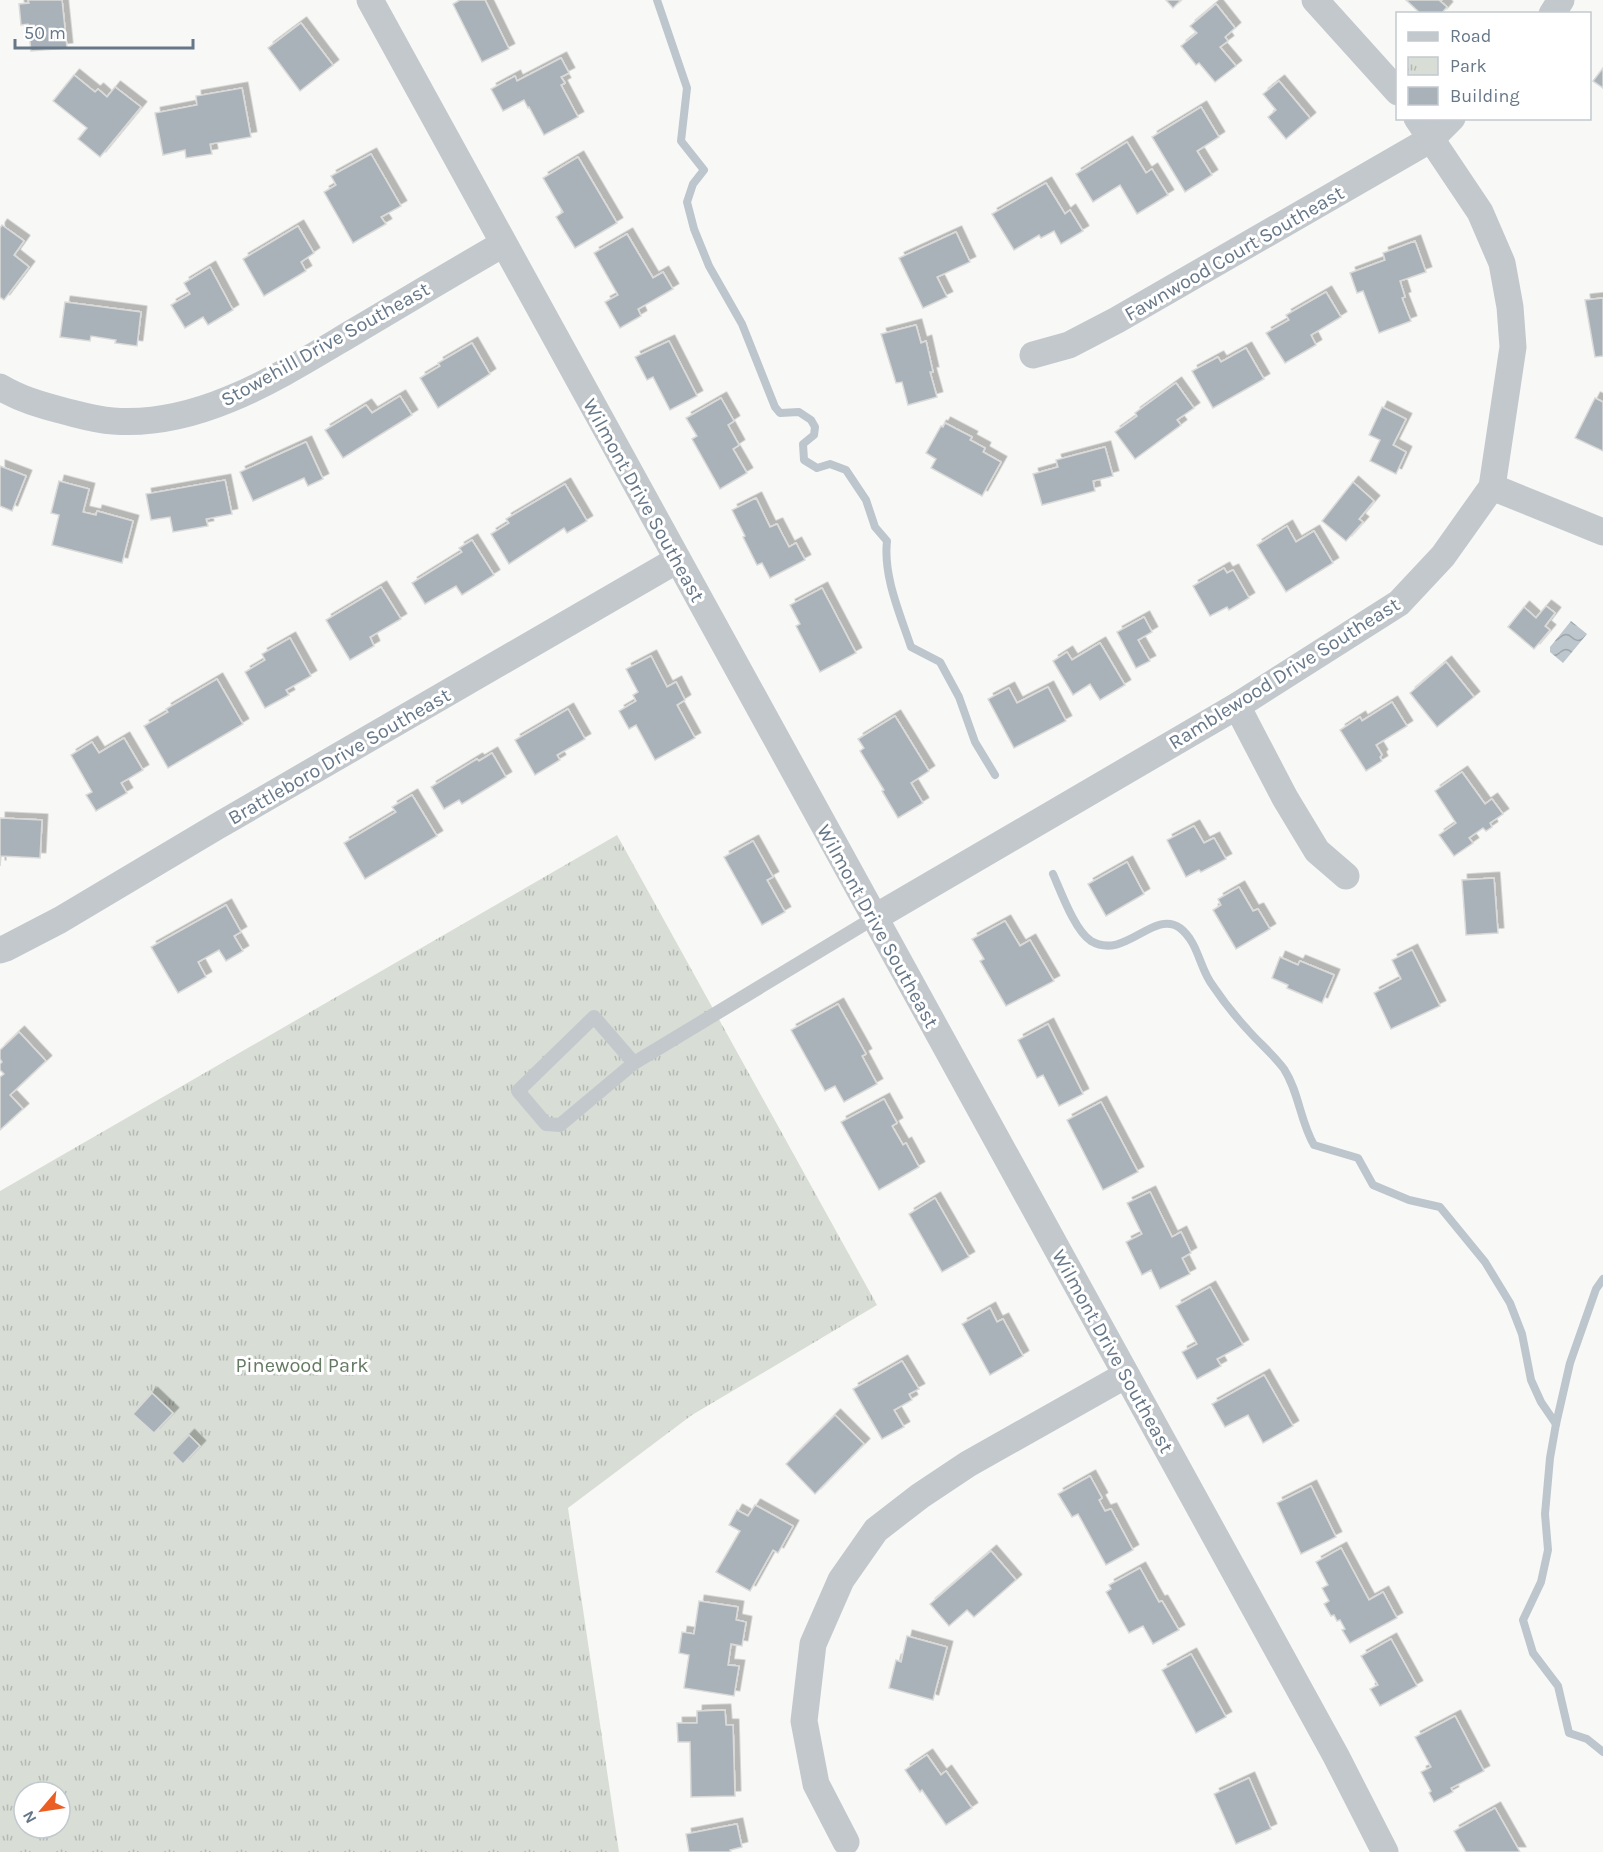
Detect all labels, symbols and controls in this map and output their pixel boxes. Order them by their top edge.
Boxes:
scale bar [15,12,194,50]
legend [1396,12,1591,120]
text: 50 m [24,22,66,44]
text: Road [1450,25,1491,47]
text: Park [1450,55,1487,77]
text: Building [1450,85,1520,107]
street label: Fawnwood Court Southeast [1121,181,1348,326]
street label: Stowehill Drive Southeast [217,277,434,411]
street label: Wilmont Drive Southeast [578,395,709,606]
street label: Ramblewood Drive Southeast [1164,592,1404,754]
street label: Brattleboro Drive Southeast [224,683,455,830]
street label: Wilmont Drive Southeast [812,821,943,1032]
street label: Wilmont Drive Southeast [1047,1246,1178,1457]
park label: Pinewood Park [236,1354,368,1377]
north arrow [12,1780,72,1840]
text: N [18,1807,40,1827]

